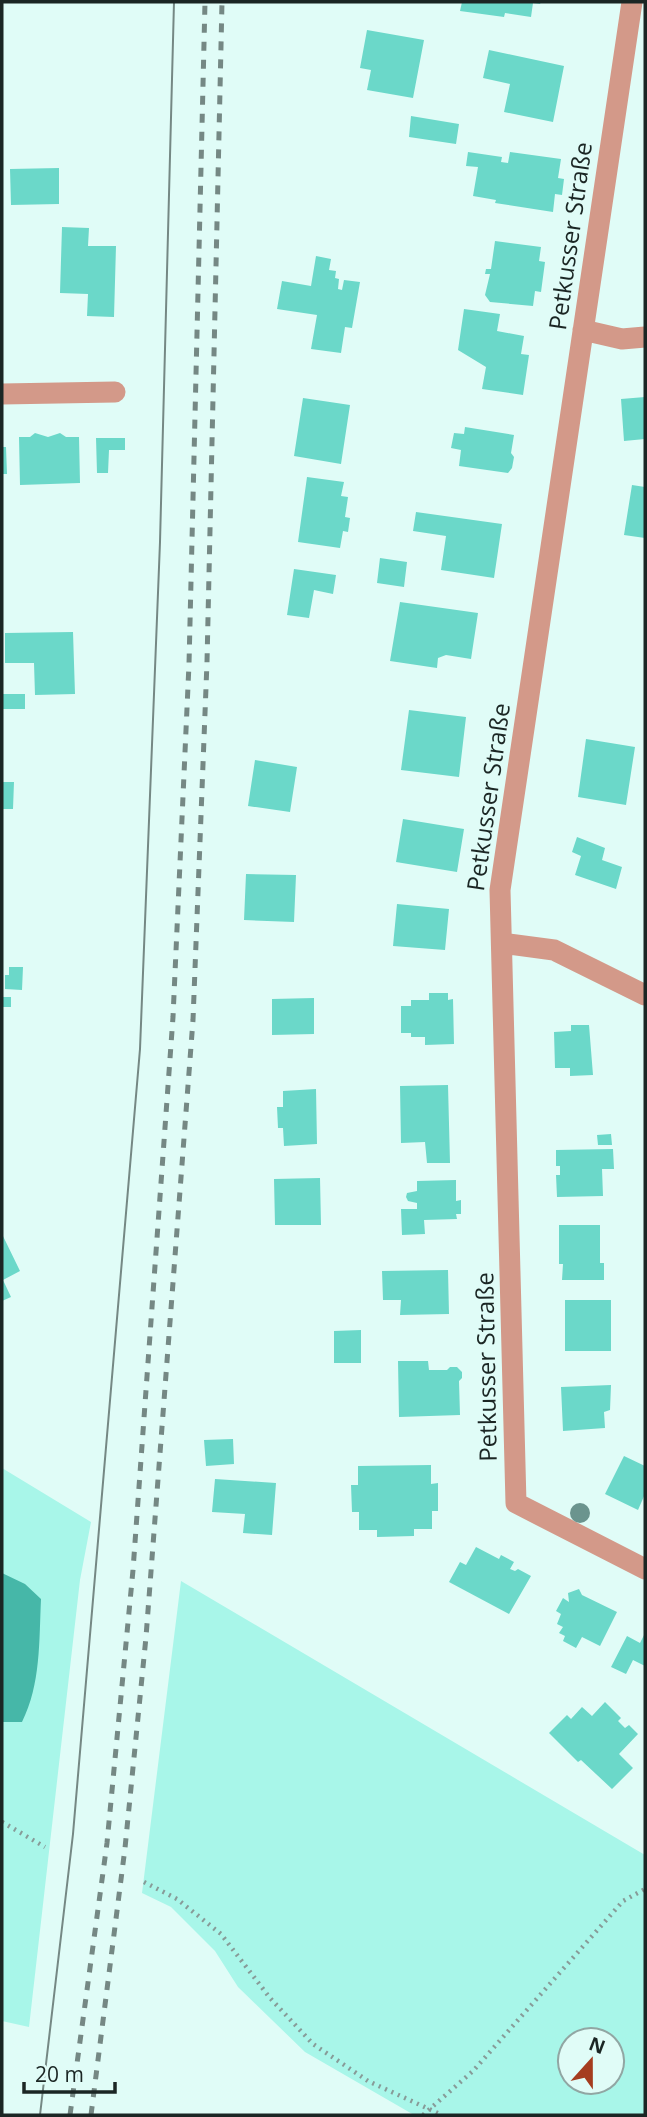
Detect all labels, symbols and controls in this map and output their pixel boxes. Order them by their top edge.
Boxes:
street label: Petkusser Straße [540,140,599,332]
street label: Petkusser Straße [458,701,517,893]
street label: Petkusser Straße [467,1272,504,1462]
north arrow [556,2026,626,2096]
text: N [585,2030,609,2060]
scale bar [24,2050,116,2094]
text: 20 m [35,2060,84,2088]

